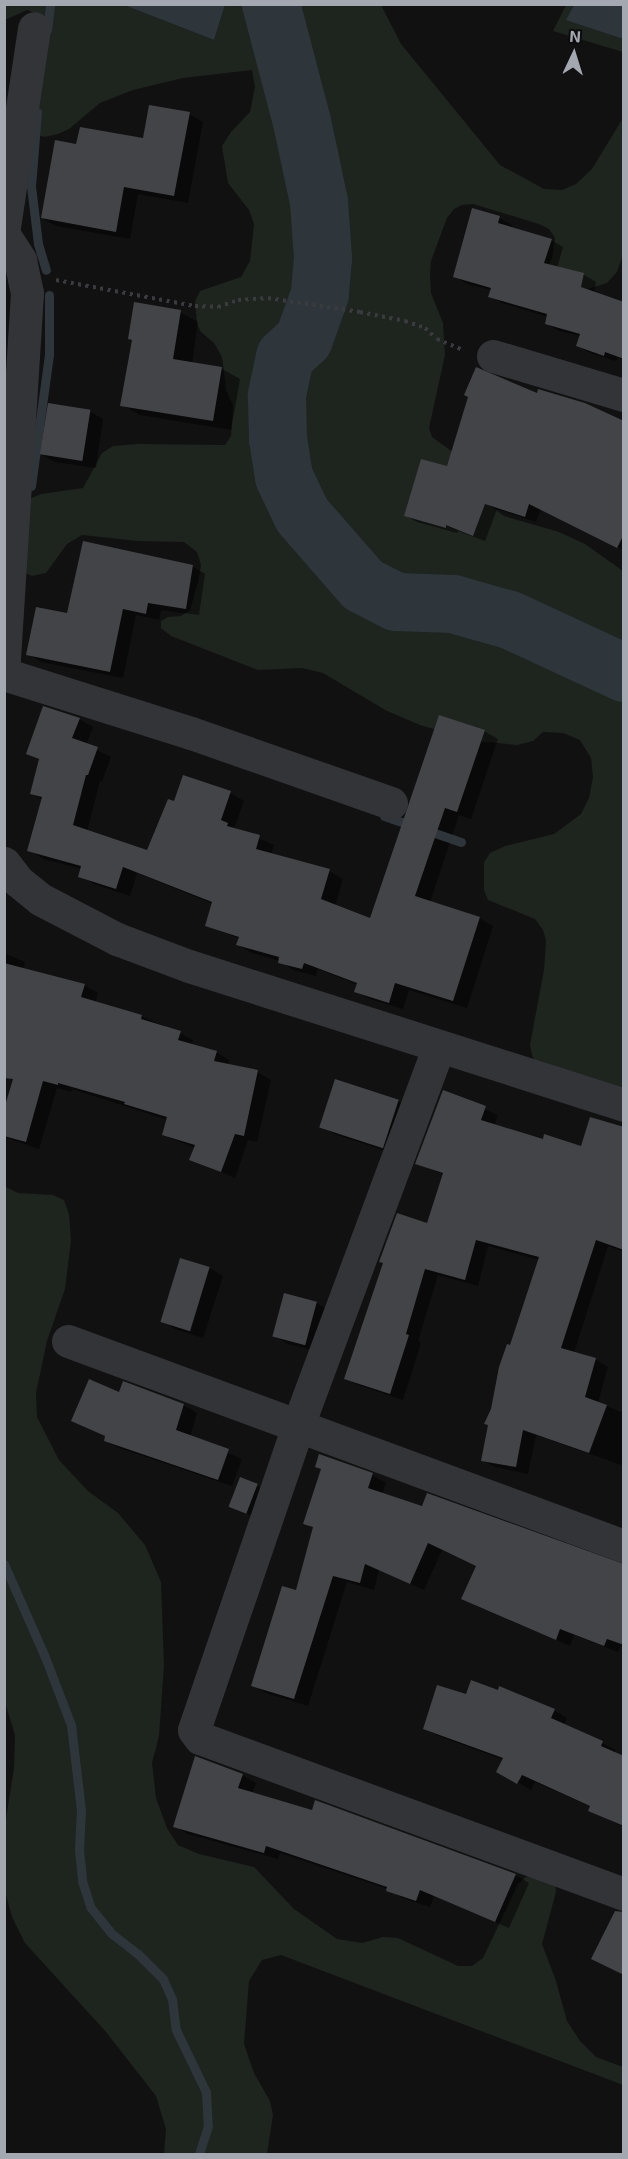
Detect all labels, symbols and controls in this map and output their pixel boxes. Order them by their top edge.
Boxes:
north arrow [544,24,604,84]
text: N [569,26,582,45]

